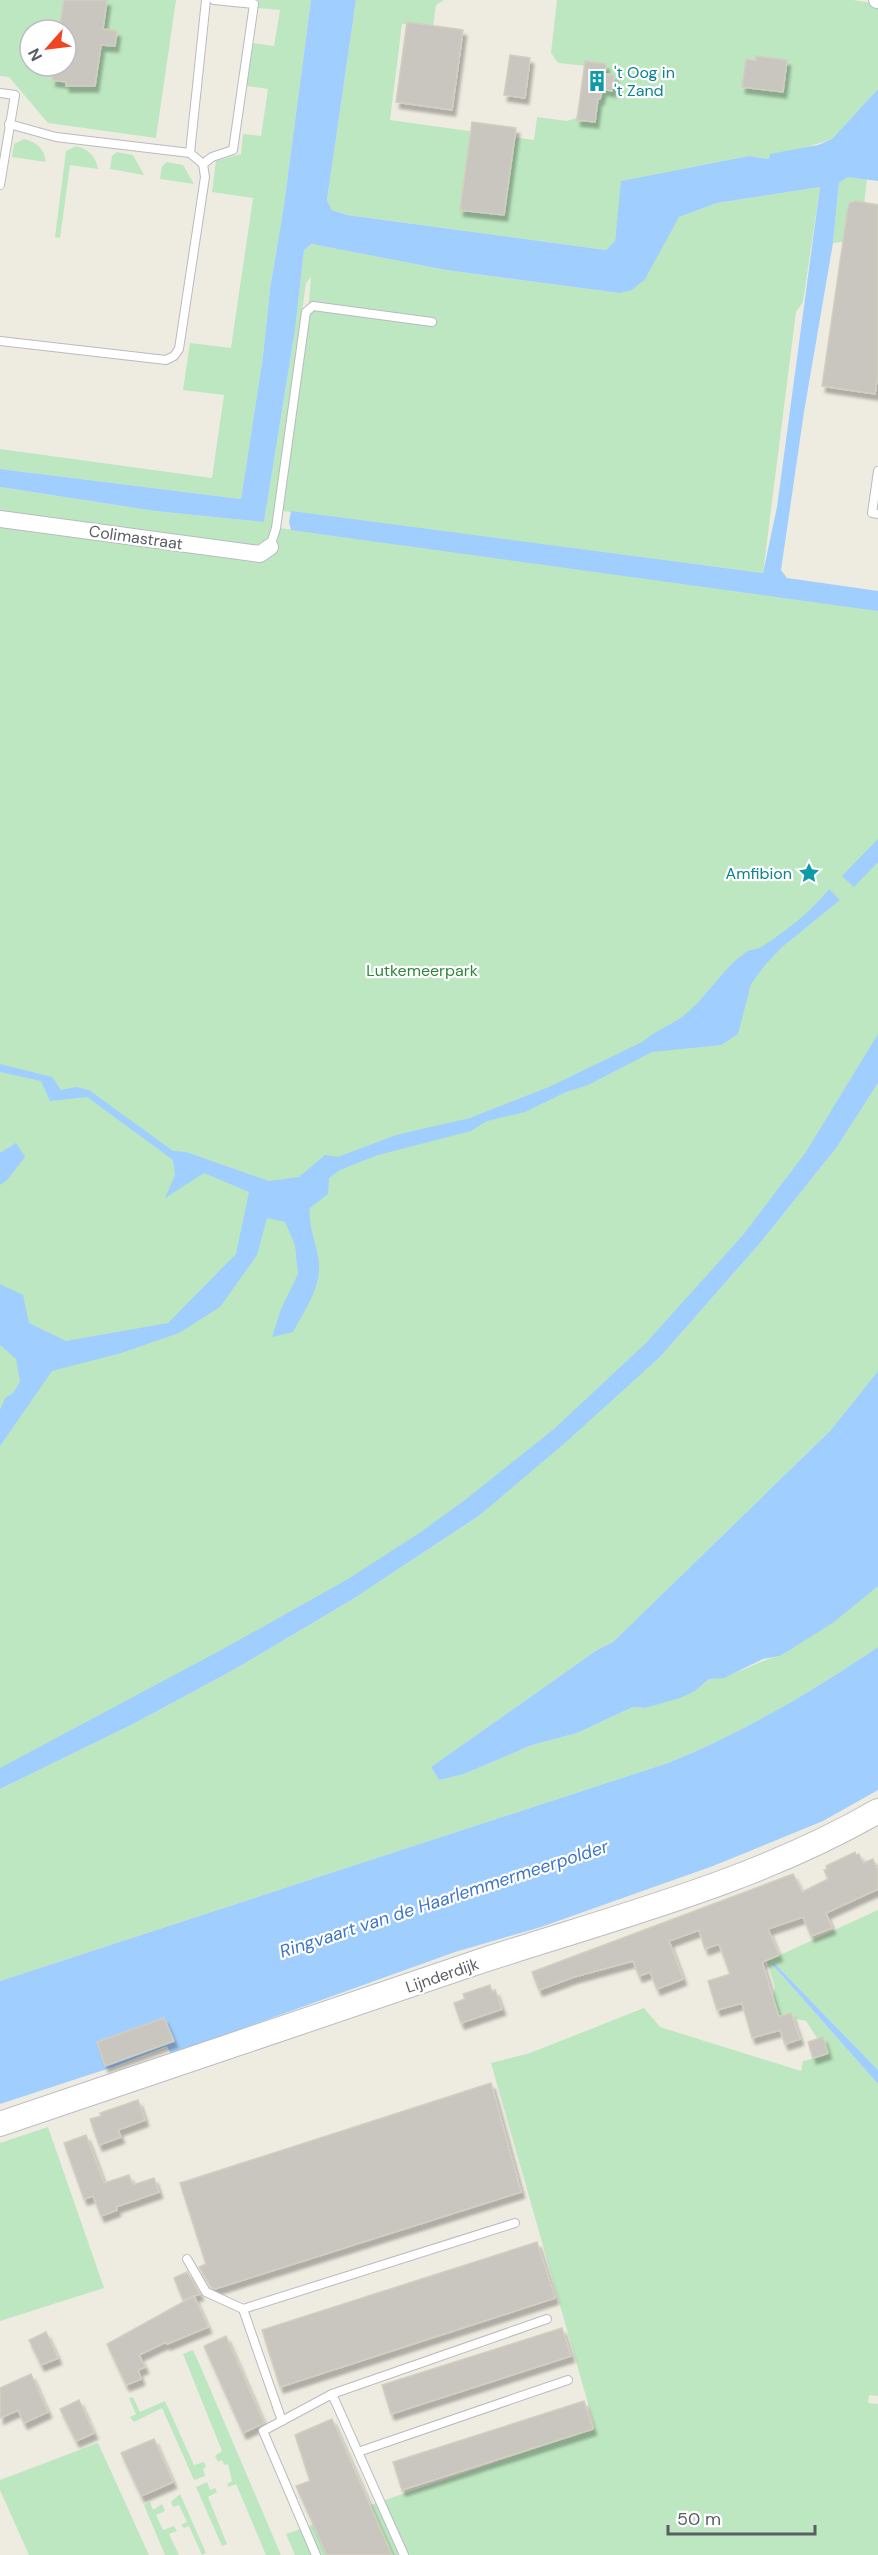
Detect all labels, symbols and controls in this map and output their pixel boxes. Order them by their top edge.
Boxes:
north arrow [18,18,78,78]
text: N [23,45,47,65]
place label: 't Oog in 't Zand [614,62,675,101]
building icon: 't Oog in 't Zand [585,69,609,93]
street label: Colimastraat [88,521,184,554]
place icon: Amfibion [797,861,821,885]
place label: Amfibion [726,863,792,884]
park label: Lutkemeerpark [366,960,478,981]
water label: Ringvaart van de Haarlemmermeerpolder [277,1834,613,1964]
street label: Lijnderdijk [403,1953,481,1998]
scale bar [668,2498,815,2536]
text: 50 m [677,2507,721,2531]

